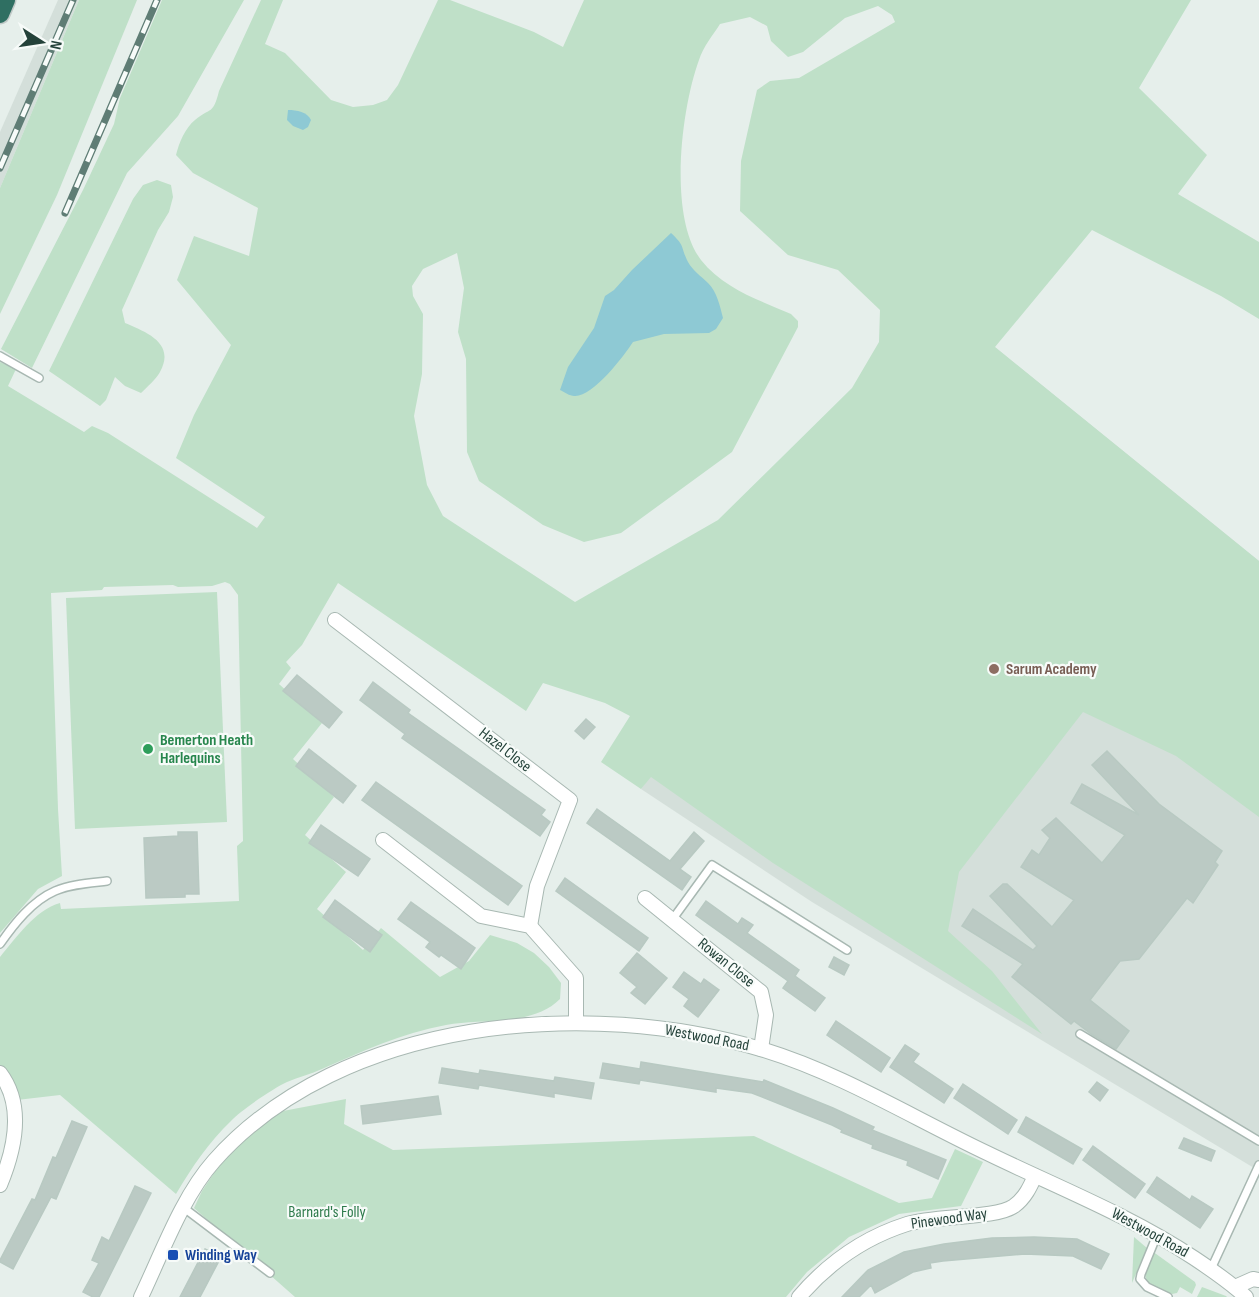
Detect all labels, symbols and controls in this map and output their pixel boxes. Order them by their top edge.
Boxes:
north arrow [12,12,72,72]
text: N [45,39,65,51]
place label: Sarum Academy [1006,660,1097,679]
marker: Sarum Academy [987,662,1001,676]
street label: Hazel Close [475,724,535,776]
place label: Bemerton Heath Harlequins [160,731,253,768]
marker: Bemerton Heath Harlequins [141,742,155,756]
street label: Rowan Close [694,934,758,992]
street label: Westwood Road [663,1021,751,1055]
park label: Barnard's Folly [288,1203,366,1222]
street label: Pinewood Way [910,1204,988,1234]
street label: Westwood Road [1108,1204,1192,1262]
place label: Winding Way [185,1246,257,1265]
marker: Winding Way [166,1248,180,1262]

